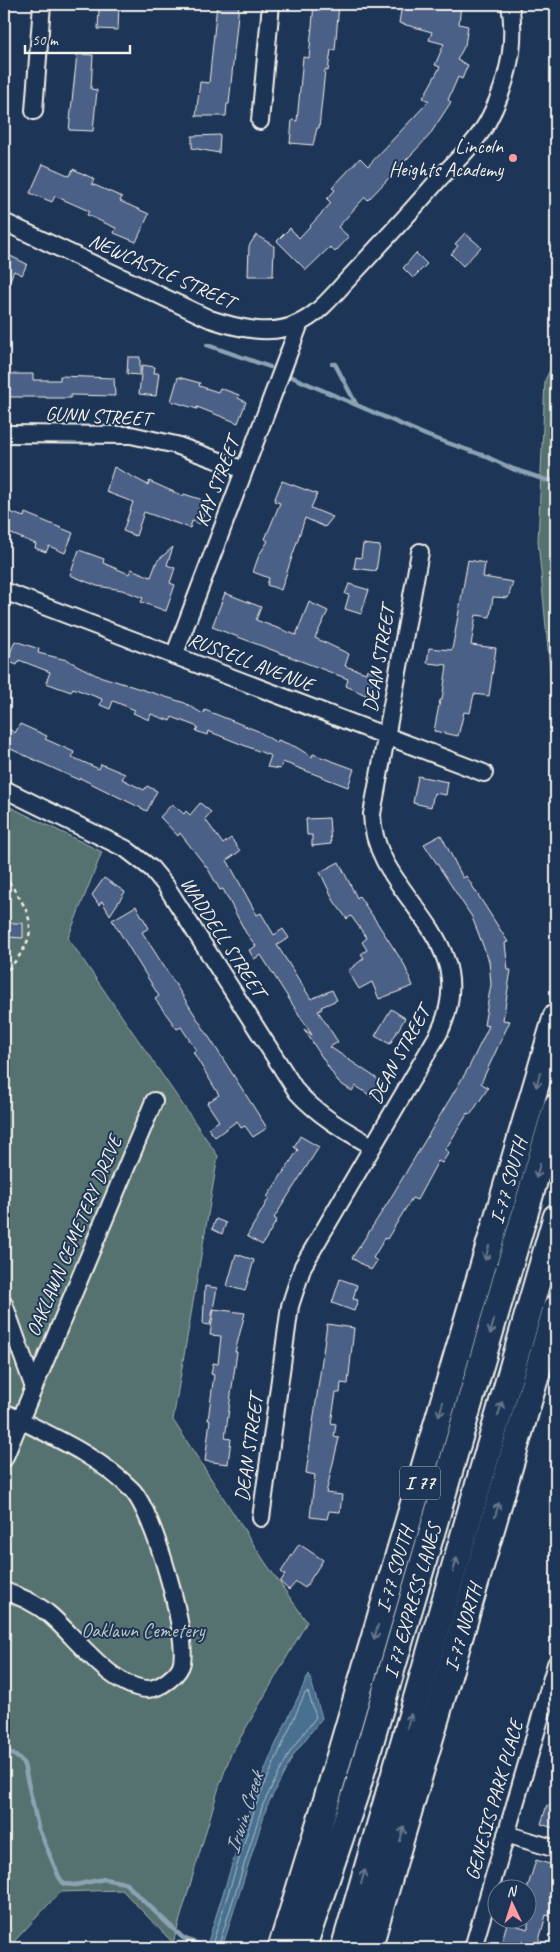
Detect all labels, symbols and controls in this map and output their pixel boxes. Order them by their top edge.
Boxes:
scale bar [25,22,130,54]
text: 50 m [32,31,59,50]
place label: Lincoln Heights Academy [389,134,504,182]
marker: Lincoln Heights Academy [507,152,519,164]
street label: NEWCASTLE STREET [85,228,242,316]
street label: GUNN STREET [45,401,155,431]
street label: KAY STREET [189,430,247,530]
street label: DEAN STREET [357,599,401,714]
street label: RUSSELL AVENUE [185,627,320,698]
street label: WADDELL STREET [175,872,274,1006]
street label: DEAN STREET [362,998,438,1108]
one-way arrow [532,1072,542,1088]
street label: OAKLAWN CEMETERY DRIVE [20,1129,129,1340]
street label: I-77 SOUTH [484,1132,533,1226]
one-way arrow [532,1162,542,1178]
one-way arrow [482,1245,491,1261]
one-way arrow [487,1318,497,1334]
street label: DEAN STREET [229,1388,270,1503]
one-way arrow [436,1401,446,1417]
one-way arrow [496,1401,506,1417]
road number: I 77 [400,1466,440,1500]
one-way arrow [493,1503,503,1519]
street label: I 77 EXPRESS LANES [377,1518,447,1681]
street label: I-77 SOUTH [370,1520,419,1615]
one-way arrow [450,1557,460,1573]
street label: I-77 NORTH [438,1577,488,1674]
park label: Oaklawn Cemetery [81,1618,206,1643]
one-way arrow [371,1624,380,1640]
one-way arrow [404,1713,414,1729]
street label: GENESIS PARK PLACE [459,1714,530,1883]
water label: Irwin Creek [219,1766,270,1857]
one-way arrow [398,1827,408,1843]
one-way arrow [359,1869,369,1885]
north arrow [488,1880,538,1930]
text: N [506,1883,518,1900]

